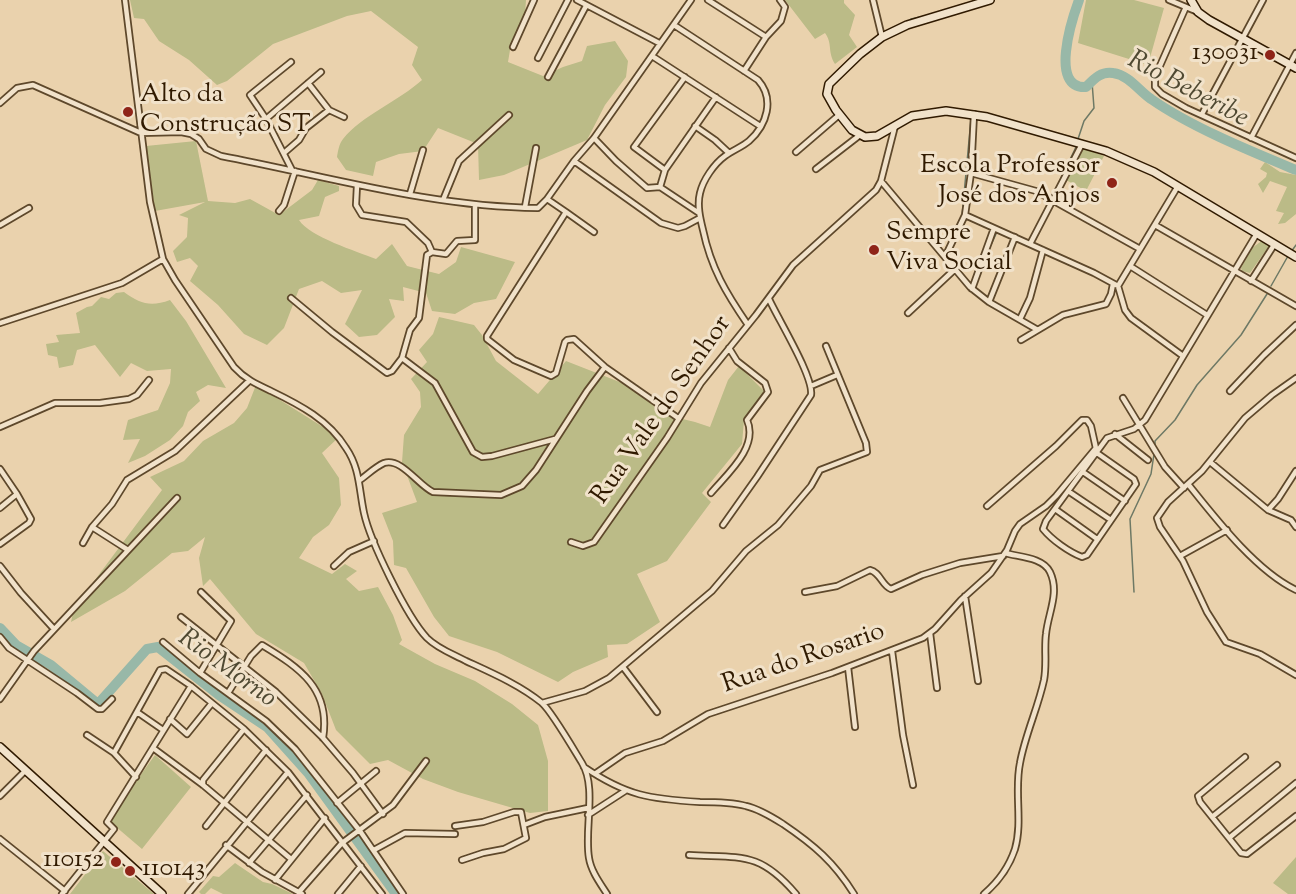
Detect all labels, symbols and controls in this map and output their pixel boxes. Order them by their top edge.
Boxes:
place label: 130031 [1192,39,1258,71]
water label: Rio Beberibe [1121,46,1253,136]
marker: 130031 [1263,48,1277,62]
place label: Alto da Construção ST [140,81,311,142]
marker: Alto da Construção ST [121,105,135,119]
place label: Escola Professor José dos Anjos [920,152,1100,213]
marker: Escola Professor José dos Anjos [1105,176,1119,190]
place label: Sempre Viva Social [886,219,1012,280]
marker: Sempre Viva Social [867,243,881,257]
street label: Rua Vale do Senhor [586,311,740,511]
street label: Rua do Rosario [719,618,889,702]
water label: Rio Morno [170,623,282,717]
place label: 110152 [43,846,104,878]
marker: 110152 [109,855,123,869]
place label: 110143 [142,855,205,887]
marker: 110143 [123,864,137,878]

